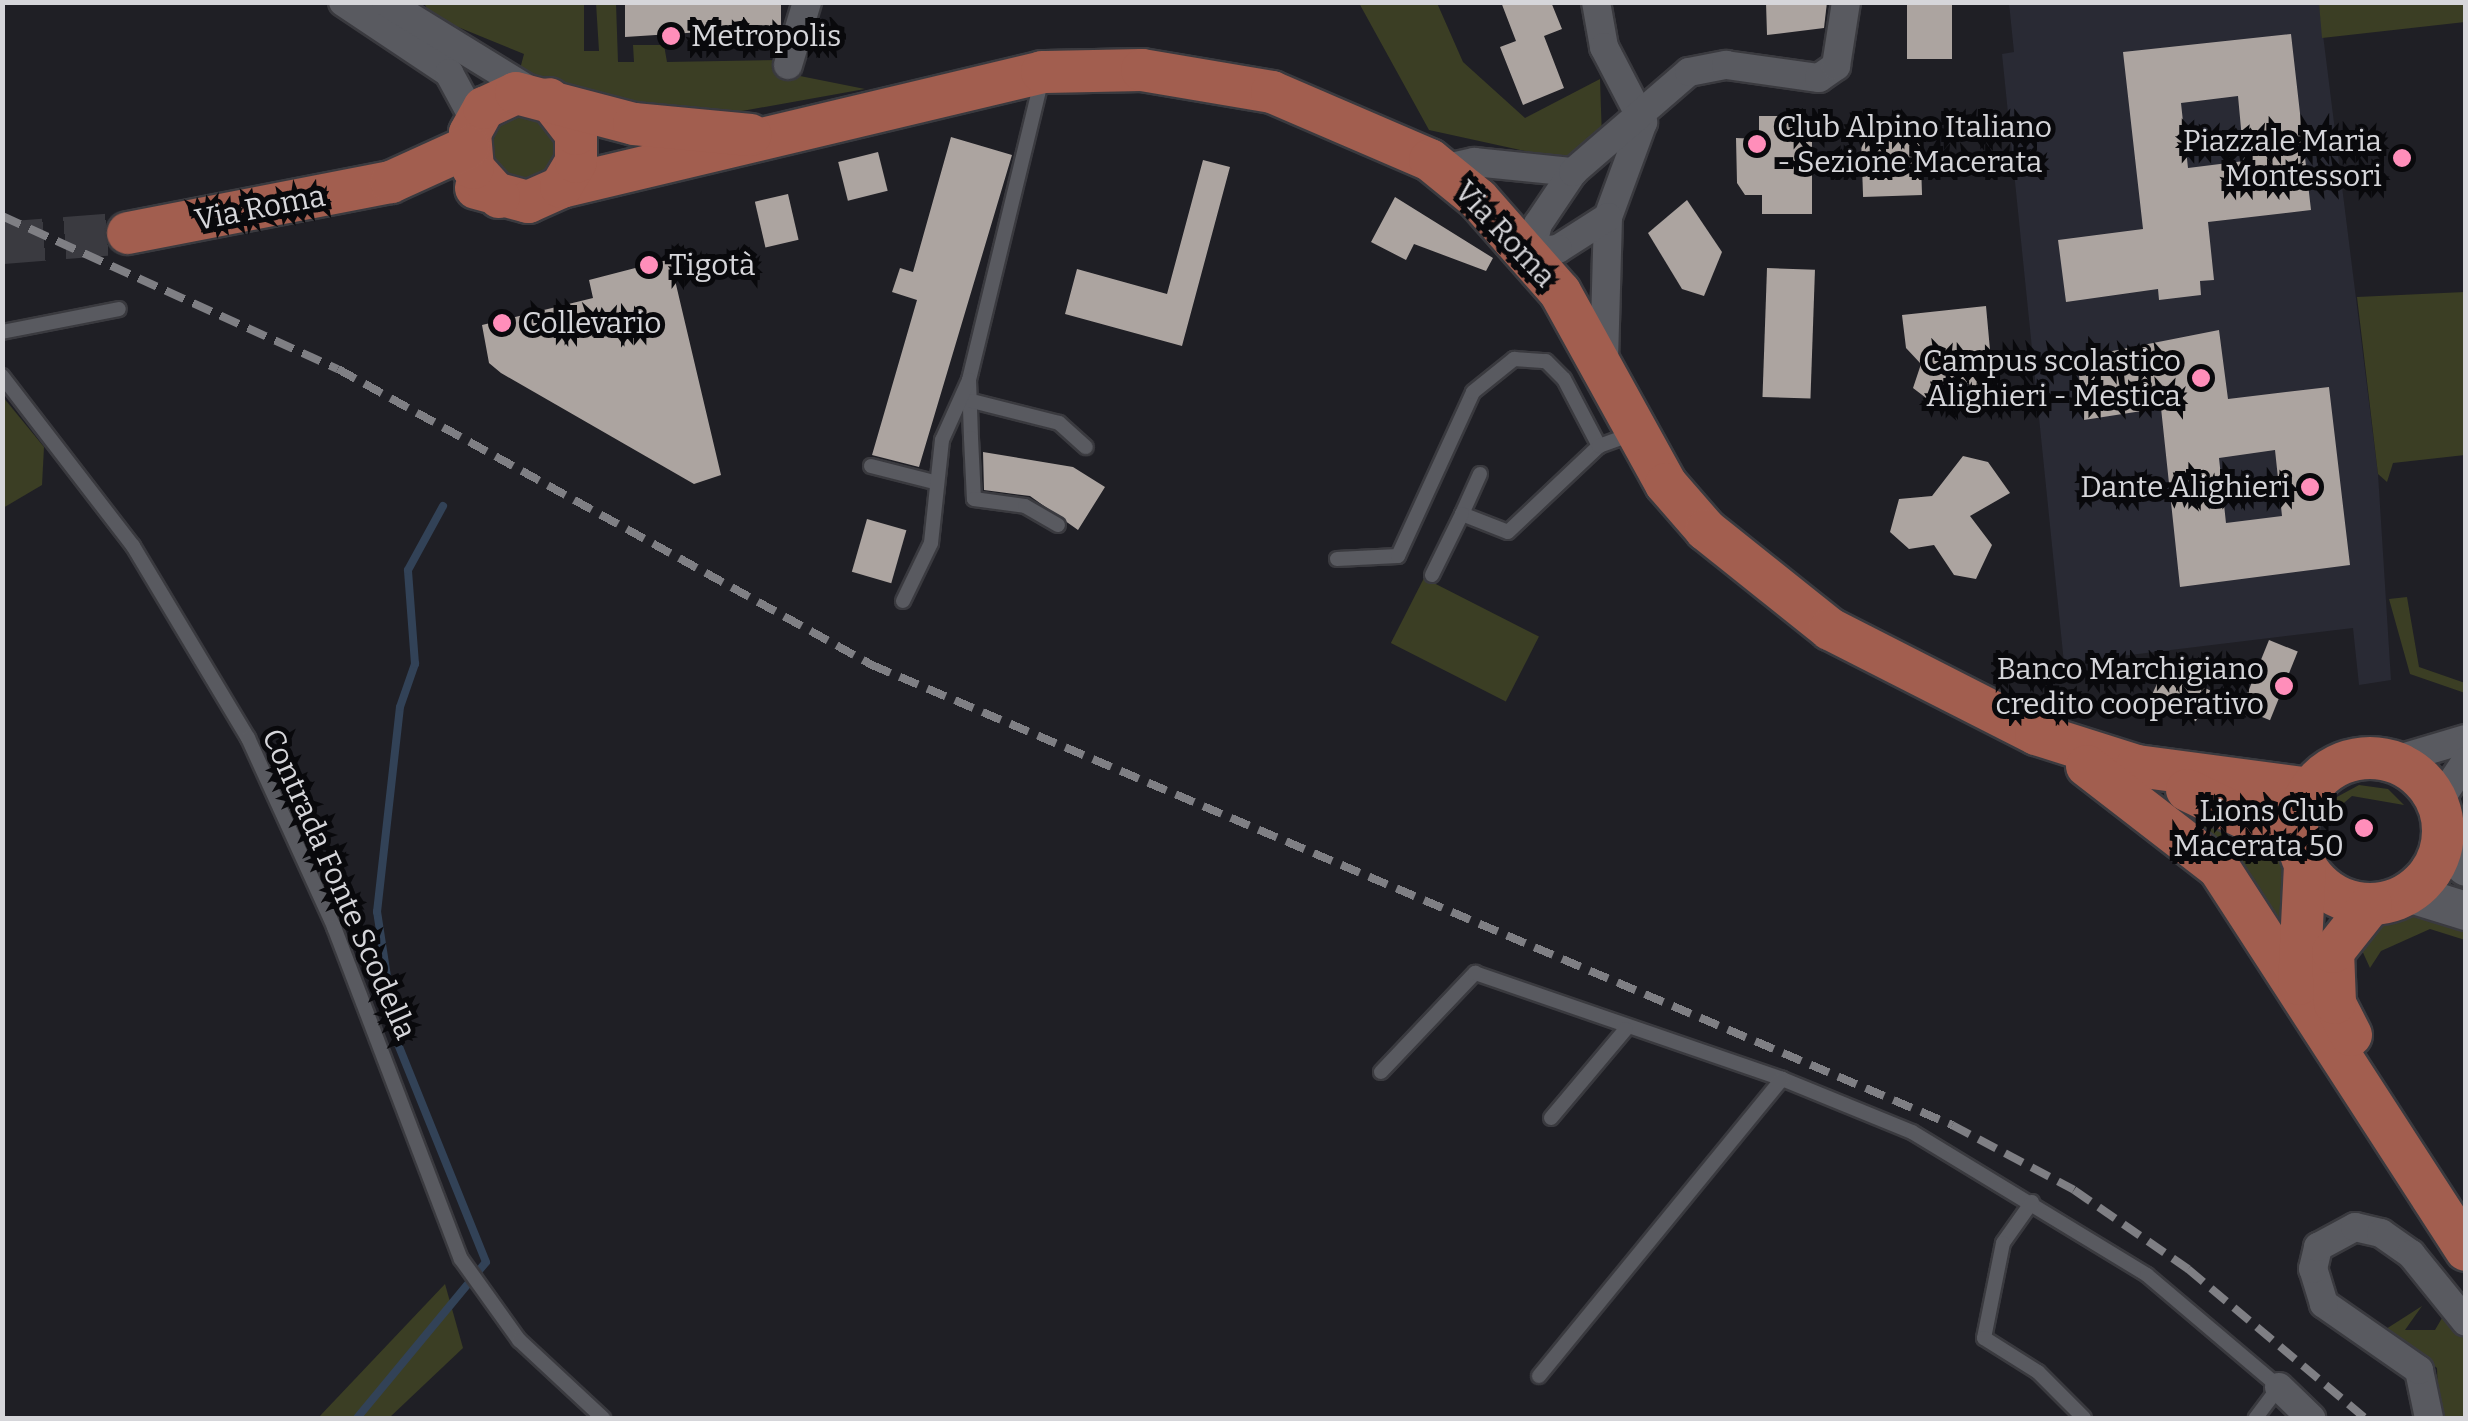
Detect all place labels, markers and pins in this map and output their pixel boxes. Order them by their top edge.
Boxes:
place label: Metropolis [691,18,841,54]
marker: Metropolis [660,25,682,47]
place label: Club Alpino Italiano - Sezione Macerata [1777,109,2052,180]
place label: Piazzale Maria Montessori [2183,123,2382,194]
marker: Club Alpino Italiano - Sezione Macerata [1746,133,1768,155]
marker: Piazzale Maria Montessori [2391,147,2413,169]
place label: Tigotà [669,247,755,283]
marker: Tigotà [638,254,660,276]
place label: Collevario [522,305,662,341]
marker: Collevario [491,312,513,334]
place label: Campus scolastico Alighieri - Mestica [1923,343,2181,414]
marker: Campus scolastico Alighieri - Mestica [2190,367,2212,389]
place label: Dante Alighieri [2080,469,2290,505]
marker: Dante Alighieri [2299,476,2321,498]
place label: Banco Marchigiano credito cooperativo [1996,651,2264,722]
marker: Banco Marchigiano credito cooperativo [2273,675,2295,697]
place label: Lions Club Macerata 50 [2173,793,2344,864]
marker: Lions Club Macerata 50 [2353,817,2375,839]

